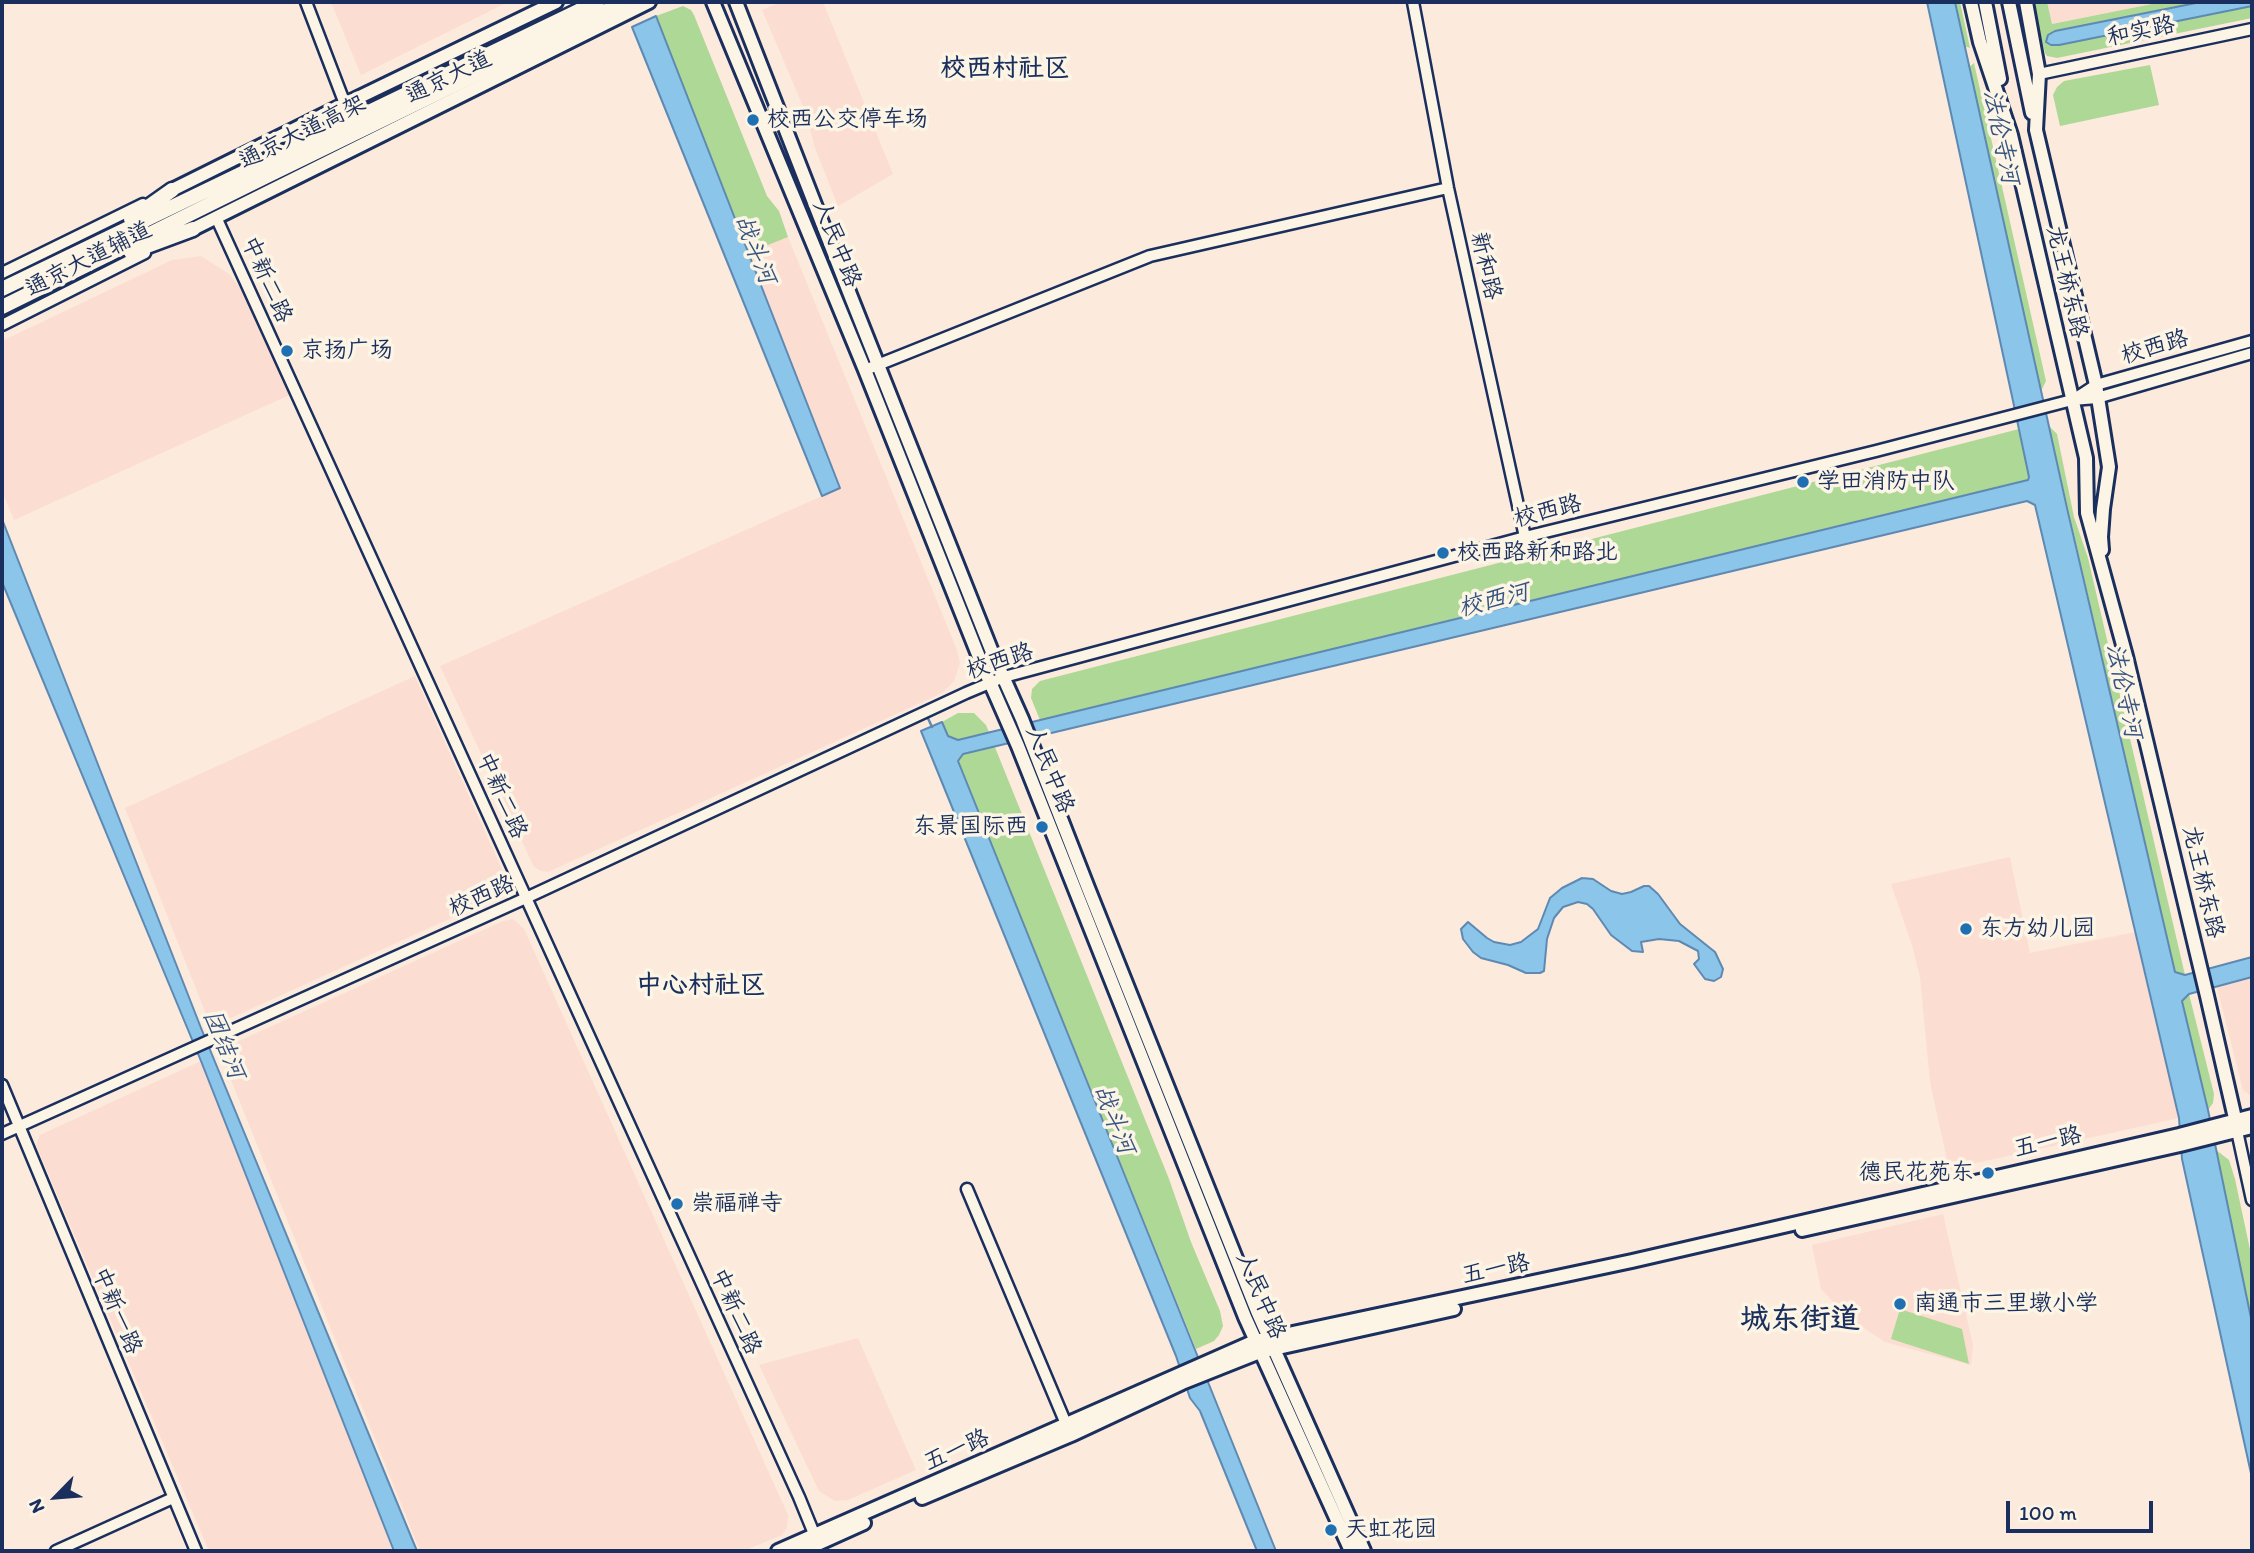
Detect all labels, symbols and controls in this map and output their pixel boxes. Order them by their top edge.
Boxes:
street label: 和实路 [2104,11,2178,53]
street label: 通京大道 [402,45,496,111]
district label: 校西村社区 [940,53,1070,85]
water label: 法伦寺河 [1976,87,2024,187]
street label: 通京大道高架 [235,90,371,176]
place label: 校西公交停车场 [767,106,928,134]
marker: 校西公交停车场 [745,112,761,128]
street label: 人民中路 [806,196,866,292]
water label: 战斗河 [727,211,781,289]
street label: 通京大道辅道 [21,216,157,304]
street label: 龙王桥东路 [2040,223,2092,341]
street label: 新和路 [1464,229,1506,303]
street label: 中新二路 [235,232,297,328]
street label: 校西路 [2118,325,2192,371]
place label: 京扬广场 [301,337,393,365]
marker: 京扬广场 [279,343,295,359]
place label: 学田消防中队 [1817,468,1955,496]
marker: 学田消防中队 [1795,474,1811,490]
street label: 校西路 [1511,490,1585,534]
place label: 校西路新和路北 [1457,539,1618,567]
marker: 校西路新和路北 [1435,545,1451,561]
water label: 校西河 [1456,578,1532,624]
street label: 校西路 [963,638,1037,686]
water label: 法伦寺河 [2099,641,2147,741]
street label: 人民中路 [1019,722,1079,818]
street label: 中新二路 [470,748,532,844]
place label: 东景国际西 [913,813,1028,841]
marker: 东景国际西 [1034,819,1050,835]
street label: 龙王桥东路 [2176,823,2228,941]
street label: 校西路 [445,870,519,924]
place label: 东方幼儿园 [1980,915,2095,943]
marker: 东方幼儿园 [1958,921,1974,937]
district label: 中心村社区 [636,970,766,1002]
water label: 团结河 [196,1006,250,1084]
water label: 战斗河 [1086,1081,1140,1159]
street label: 五一路 [2011,1122,2085,1164]
place label: 德民花苑东 [1859,1159,1974,1187]
marker: 德民花苑东 [1980,1165,1996,1181]
place label: 崇福禅寺 [691,1190,783,1218]
marker: 崇福禅寺 [669,1196,685,1212]
street label: 人民中路 [1229,1248,1291,1344]
street label: 五一路 [1459,1249,1533,1291]
street label: 中新一路 [85,1263,147,1359]
street label: 中新二路 [704,1264,766,1360]
place label: 南通市三里墩小学 [1914,1290,2098,1318]
marker: 南通市三里墩小学 [1892,1296,1908,1312]
district label: 城东街道 [1740,1302,1860,1338]
street label: 五一路 [920,1424,994,1478]
north arrow [21,1462,91,1532]
scale bar [2009,1486,2156,1530]
text: N [23,1495,50,1517]
text: 100 m [2019,1500,2077,1525]
place label: 天虹花园 [1345,1516,1437,1544]
marker: 天虹花园 [1323,1522,1339,1538]

